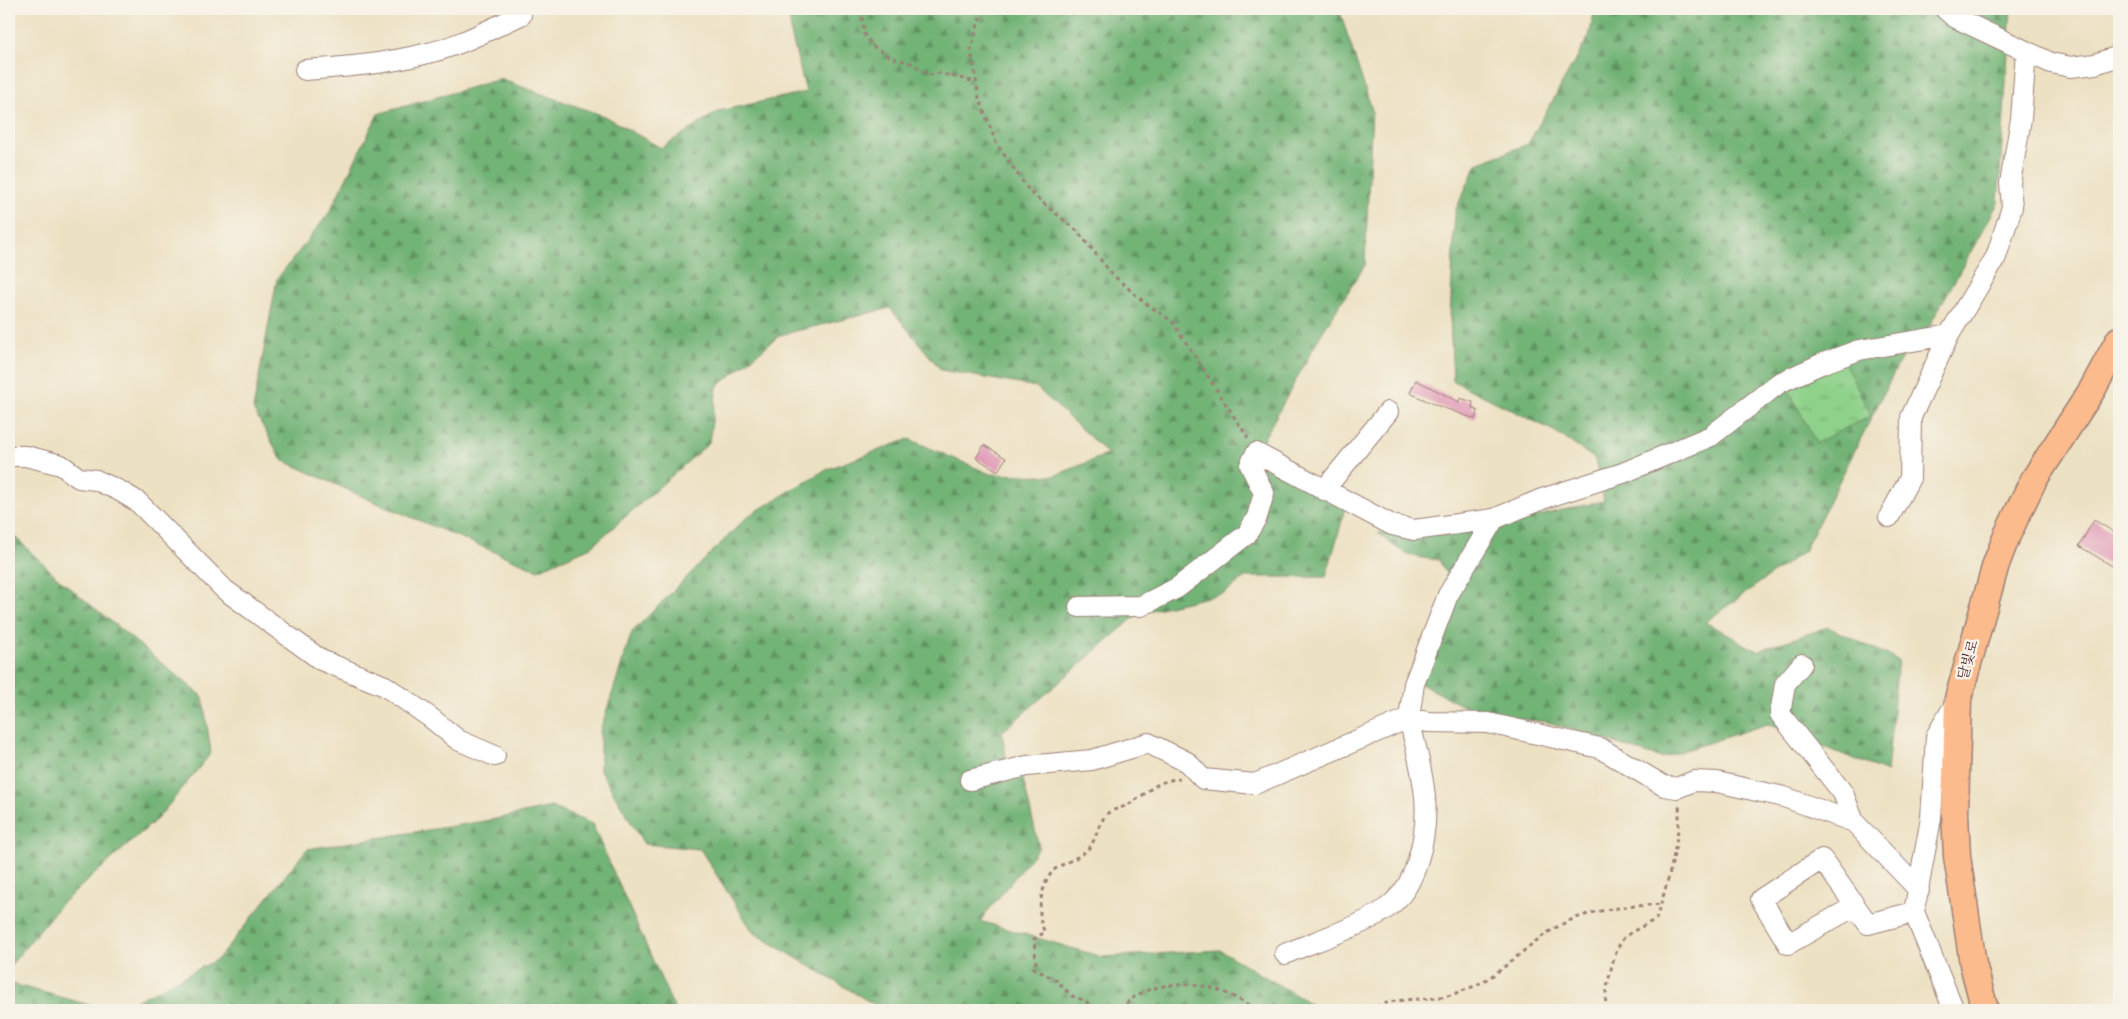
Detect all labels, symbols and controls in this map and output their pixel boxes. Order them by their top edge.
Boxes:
street label: 달빛로 [1954,637,1984,682]

